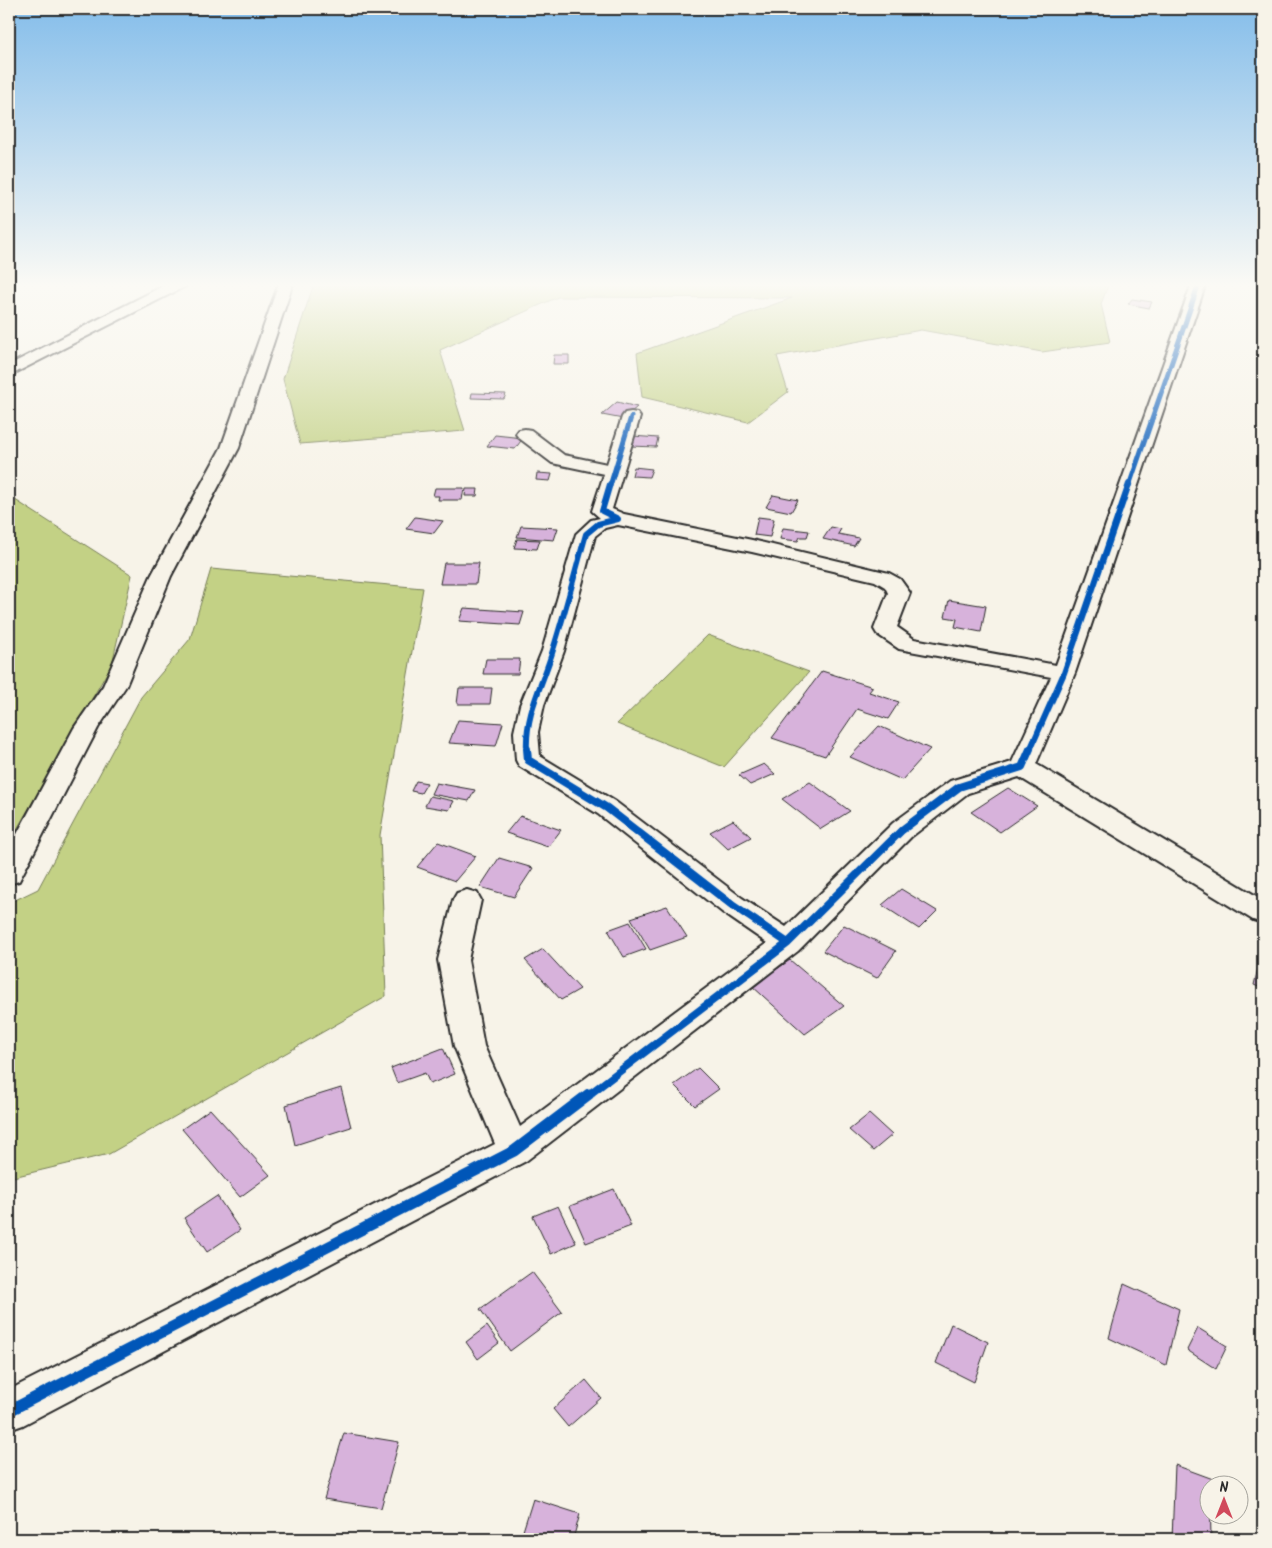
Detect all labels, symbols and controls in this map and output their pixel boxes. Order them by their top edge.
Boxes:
north arrow [1200,1476,1250,1526]
text: N [1220,1477,1229,1499]

